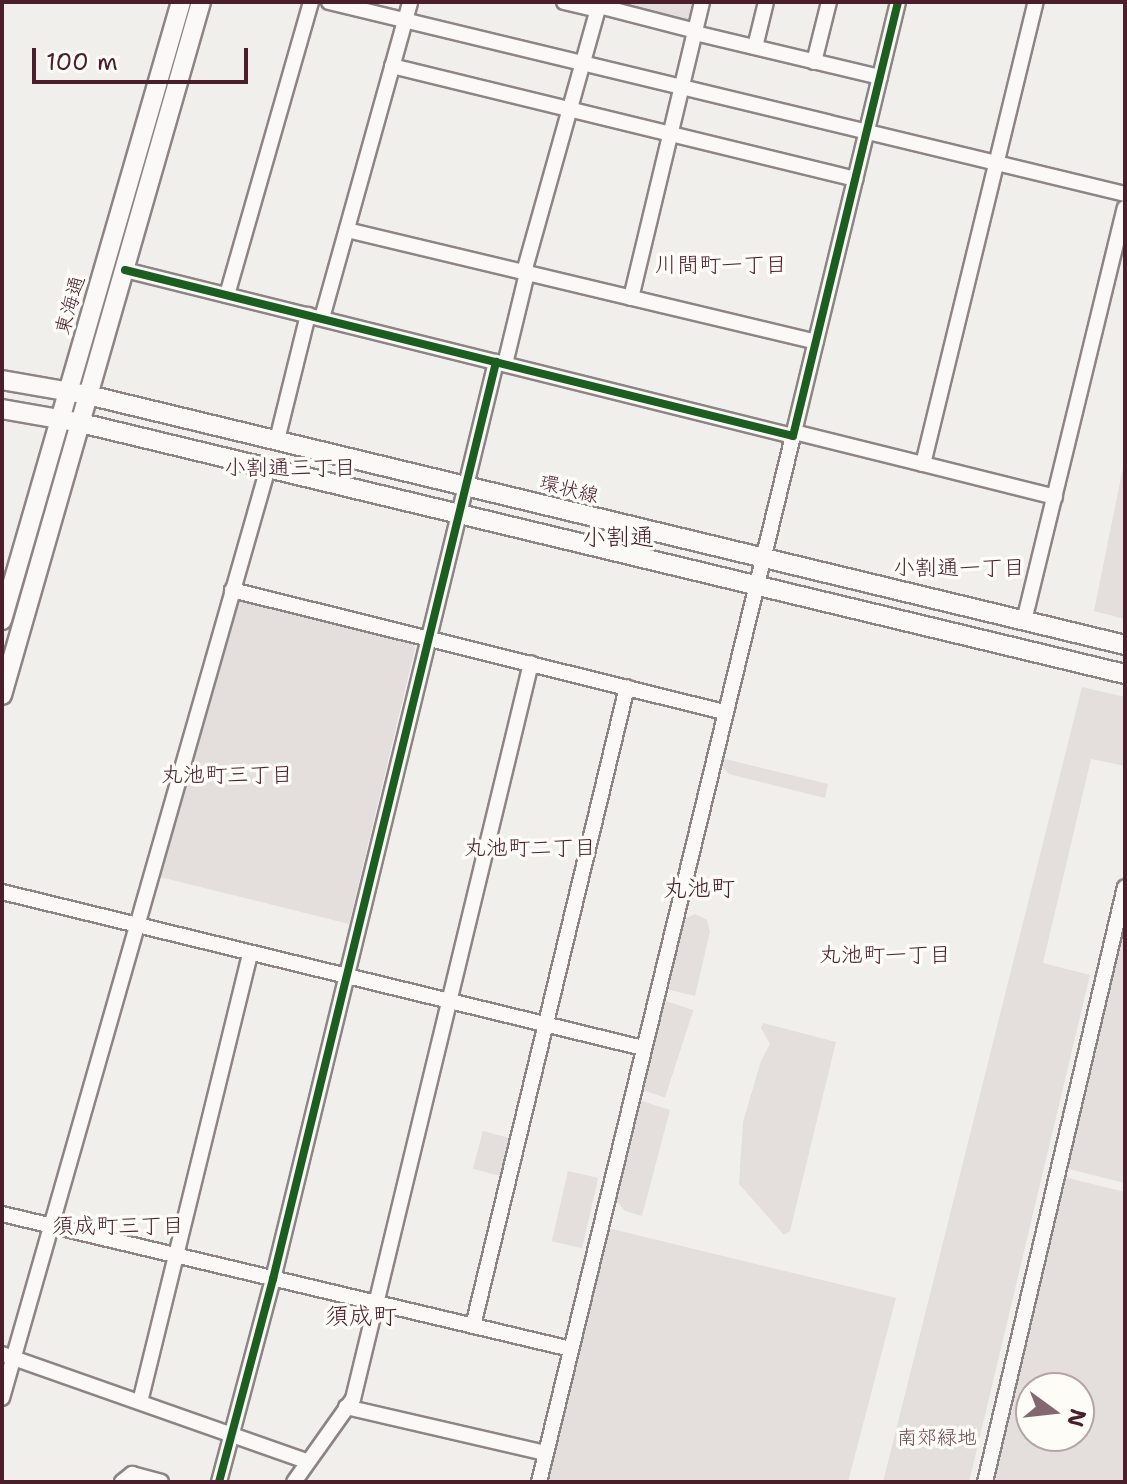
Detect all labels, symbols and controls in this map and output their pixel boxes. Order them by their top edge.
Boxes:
scale bar [36,32,252,82]
text: 100 m [46,46,118,78]
district label: 川間町一丁目 [655,252,787,278]
street label: 東海通 [50,273,90,337]
district label: 小割通三丁目 [224,455,356,481]
street label: 環状線 [537,470,601,508]
district label: 小割通 [582,524,654,552]
district label: 小割通一丁目 [893,555,1025,581]
district label: 丸池町三丁目 [161,762,293,788]
district label: 丸池町二丁目 [464,835,596,861]
district label: 丸池町 [663,875,735,903]
district label: 丸池町一丁目 [819,942,951,968]
district label: 須成町三丁目 [52,1213,184,1239]
district label: 須成町 [325,1303,397,1331]
north arrow [1015,1372,1095,1452]
text: N [1060,1406,1093,1430]
park label: 南郊緑地 [897,1425,977,1449]

